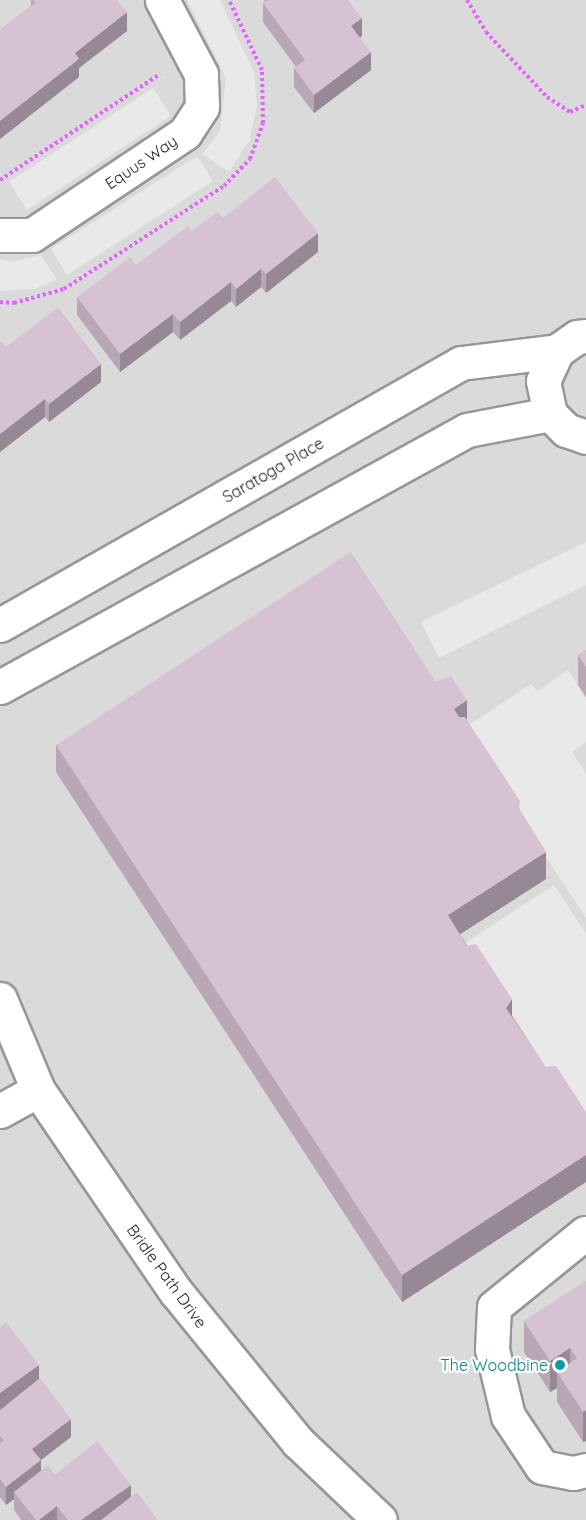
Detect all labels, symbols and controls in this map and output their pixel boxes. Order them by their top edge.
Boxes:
street label: Equus Way [101,131,181,193]
street label: Saratoga Place [219,433,327,507]
street label: Bridle Path Drive [123,1221,211,1331]
place label: The Woodbine [440,1355,548,1375]
marker: The Woodbine [553,1358,567,1372]

